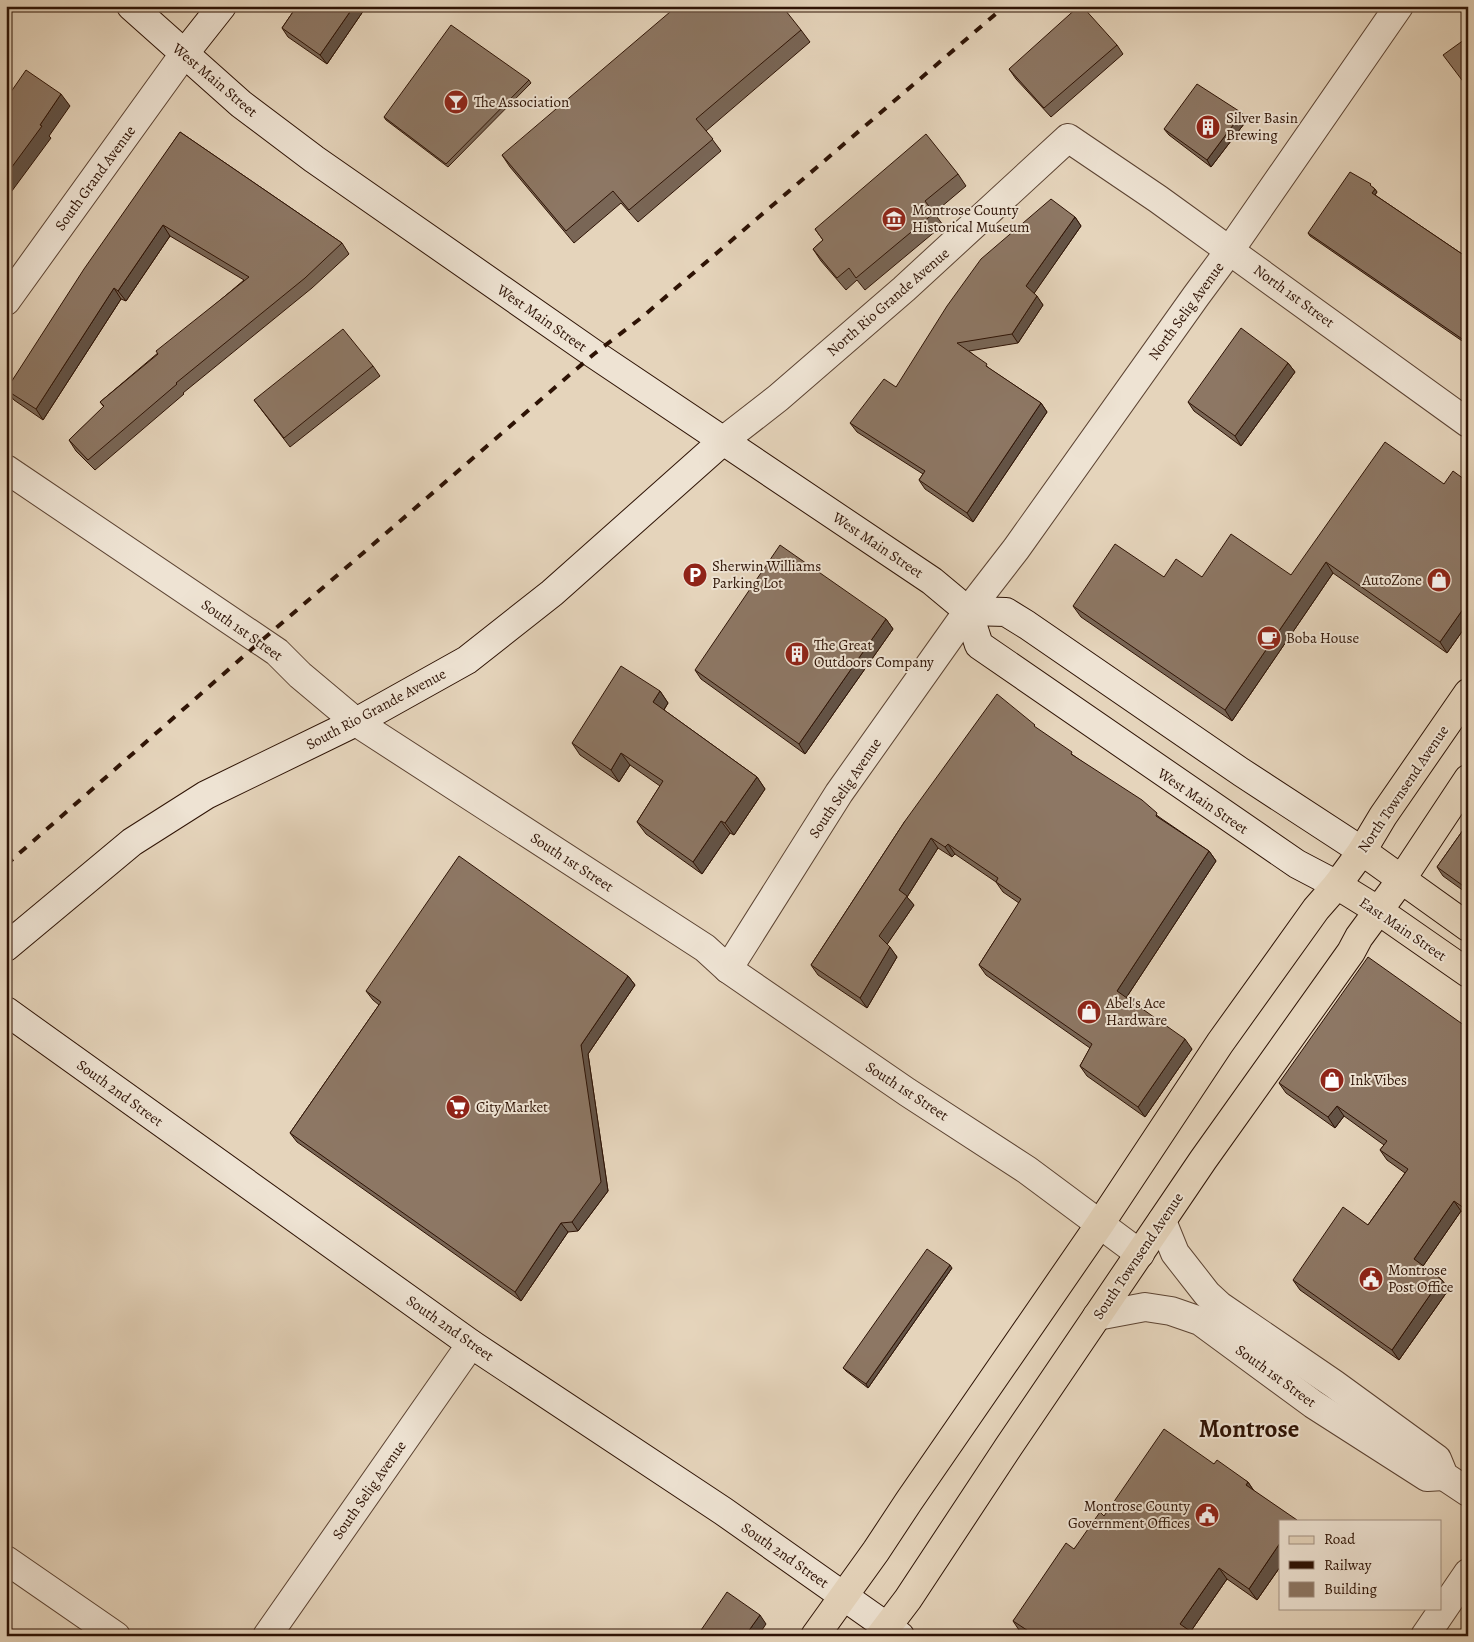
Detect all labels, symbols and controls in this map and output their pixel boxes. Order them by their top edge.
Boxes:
street label: West Main Street [167,38,262,122]
bar icon: The Association [443,89,469,115]
place label: The Association [474,92,569,112]
place label: Silver Basin Brewing [1226,108,1298,145]
building icon: Silver Basin Brewing [1195,114,1221,140]
street label: South Grand Avenue [50,121,140,235]
place label: Montrose County Historical Museum [912,200,1030,237]
museum icon: Montrose County Historical Museum [881,206,907,232]
street label: North Rio Grande Avenue [822,243,954,361]
street label: North Selig Avenue [1144,258,1229,364]
street label: North 1st Street [1249,260,1339,332]
street label: West Main Street [492,279,591,356]
street label: West Main Street [828,507,927,583]
place label: Sherwin Williams Parking Lot [712,556,821,593]
parking icon: Sherwin Williams Parking Lot [682,562,708,588]
shop icon: AutoZone [1426,567,1452,593]
place label: AutoZone [1361,570,1422,590]
street label: South 1st Street [197,595,287,665]
cafe icon: Boba House [1256,625,1282,651]
place label: Boba House [1286,628,1359,648]
place label: The Great Outdoors Company [814,635,934,672]
building icon: The Great Outdoors Company [784,641,810,667]
street label: South Rio Grande Avenue [303,663,450,754]
street label: North Townsend Avenue [1353,721,1453,857]
street label: South Selig Avenue [804,734,886,842]
street label: West Main Street [1153,763,1252,839]
street label: South 1st Street [527,828,617,896]
street label: East Main Street [1355,892,1451,966]
place label: Abel's Ace Hardware [1105,993,1168,1030]
shop icon: Abel's Ace Hardware [1076,999,1102,1025]
street label: South 2nd Street [73,1055,167,1131]
street label: South 1st Street [862,1057,952,1125]
shop icon: Ink Vibes [1319,1067,1345,1093]
place label: Ink Vibes [1350,1070,1407,1090]
supermarket icon: City Market [445,1094,471,1120]
place label: City Market [476,1097,548,1117]
street label: South Townsend Avenue [1088,1188,1188,1323]
place label: Montrose Post Office [1388,1260,1454,1297]
public building icon: Montrose Post Office [1358,1266,1384,1292]
street label: South 2nd Street [402,1290,498,1366]
street label: South 1st Street [1232,1340,1320,1412]
district label: Montrose [1199,1412,1299,1446]
street label: South Selig Avenue [327,1436,411,1543]
place label: Montrose County Government Offices [1068,1496,1190,1533]
public building icon: Montrose County Government Offices [1194,1502,1220,1528]
street label: South 2nd Street [737,1517,833,1593]
legend [1279,1520,1442,1610]
text: Road [1324,1529,1356,1549]
text: Railway [1324,1555,1372,1575]
text: Building [1324,1579,1377,1599]

